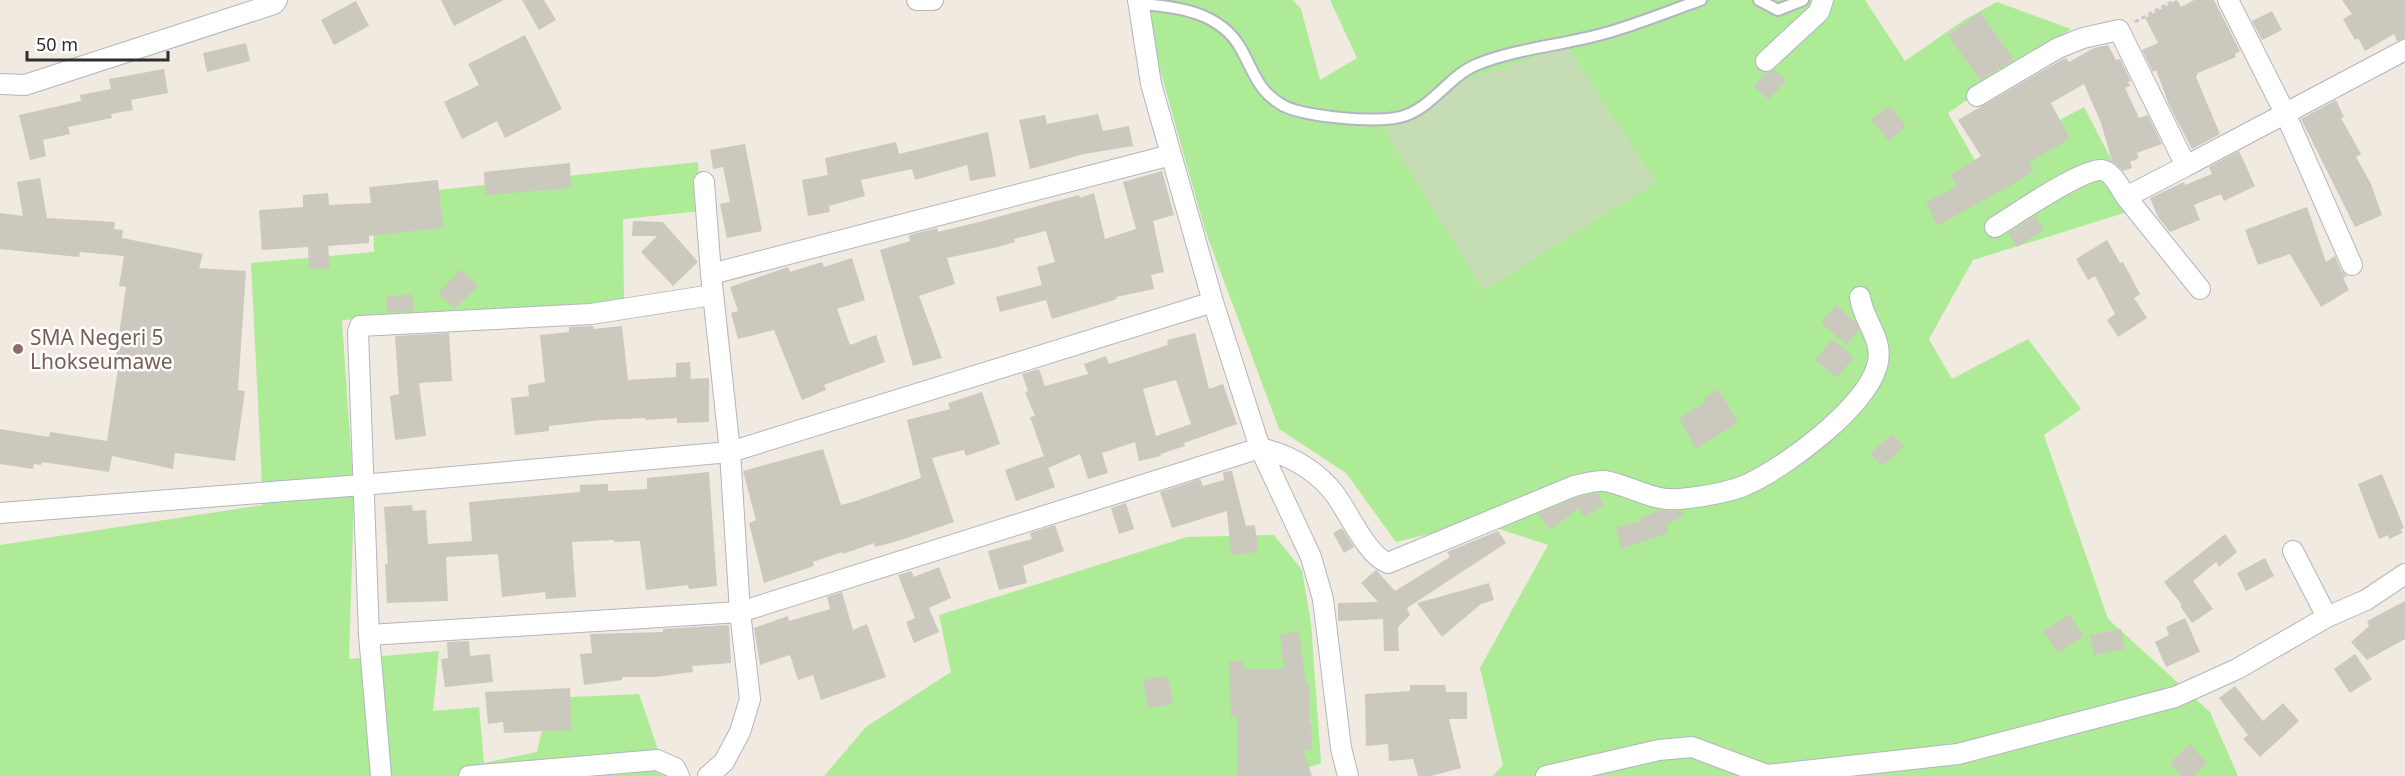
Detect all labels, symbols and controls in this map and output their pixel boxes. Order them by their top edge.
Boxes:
scale bar [27,24,168,62]
text: 50 m [36,32,78,56]
place label: SMA Negeri 5 Lhokseumawe [30,323,173,375]
marker: SMA Negeri 5 Lhokseumawe [11,342,25,356]

